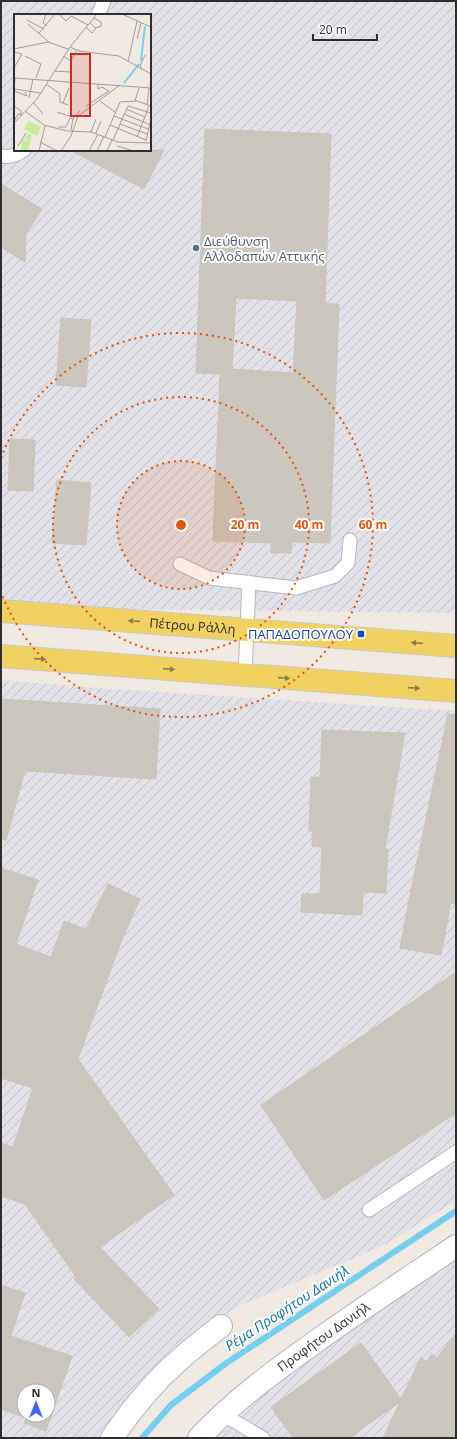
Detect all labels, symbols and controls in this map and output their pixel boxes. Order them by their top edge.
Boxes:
inset map [14,14,151,151]
scale bar [313,16,377,42]
text: 20 m [319,21,347,38]
place label: Διεύθυνση Αλλοδαπών Αττικής [204,232,325,265]
marker: Διεύθυνση Αλλοδαπών Αττικής [191,243,201,253]
text: 20 m [231,516,259,533]
text: 40 m [295,516,323,533]
text: 60 m [359,516,387,533]
centre of rings [174,518,188,532]
street label: Πέτρου Ράλλη [149,613,236,638]
one-way arrow [128,618,140,624]
place label: ΠΑΠΑΔΟΠΟΥΛΟΥ [248,625,354,643]
marker: ΠΑΠΑΔΟΠΟΥΛΟΥ [356,629,366,639]
one-way arrow [411,640,423,647]
one-way arrow [34,656,46,663]
one-way arrow [163,666,176,673]
one-way arrow [278,674,290,681]
one-way arrow [408,685,420,691]
water label: Ρέμα Προφήτου Δανιήλ [222,1262,352,1354]
street label: Προφήτου Δανιήλ [274,1299,372,1375]
north arrow [16,1383,56,1423]
text: N [32,1385,40,1400]

